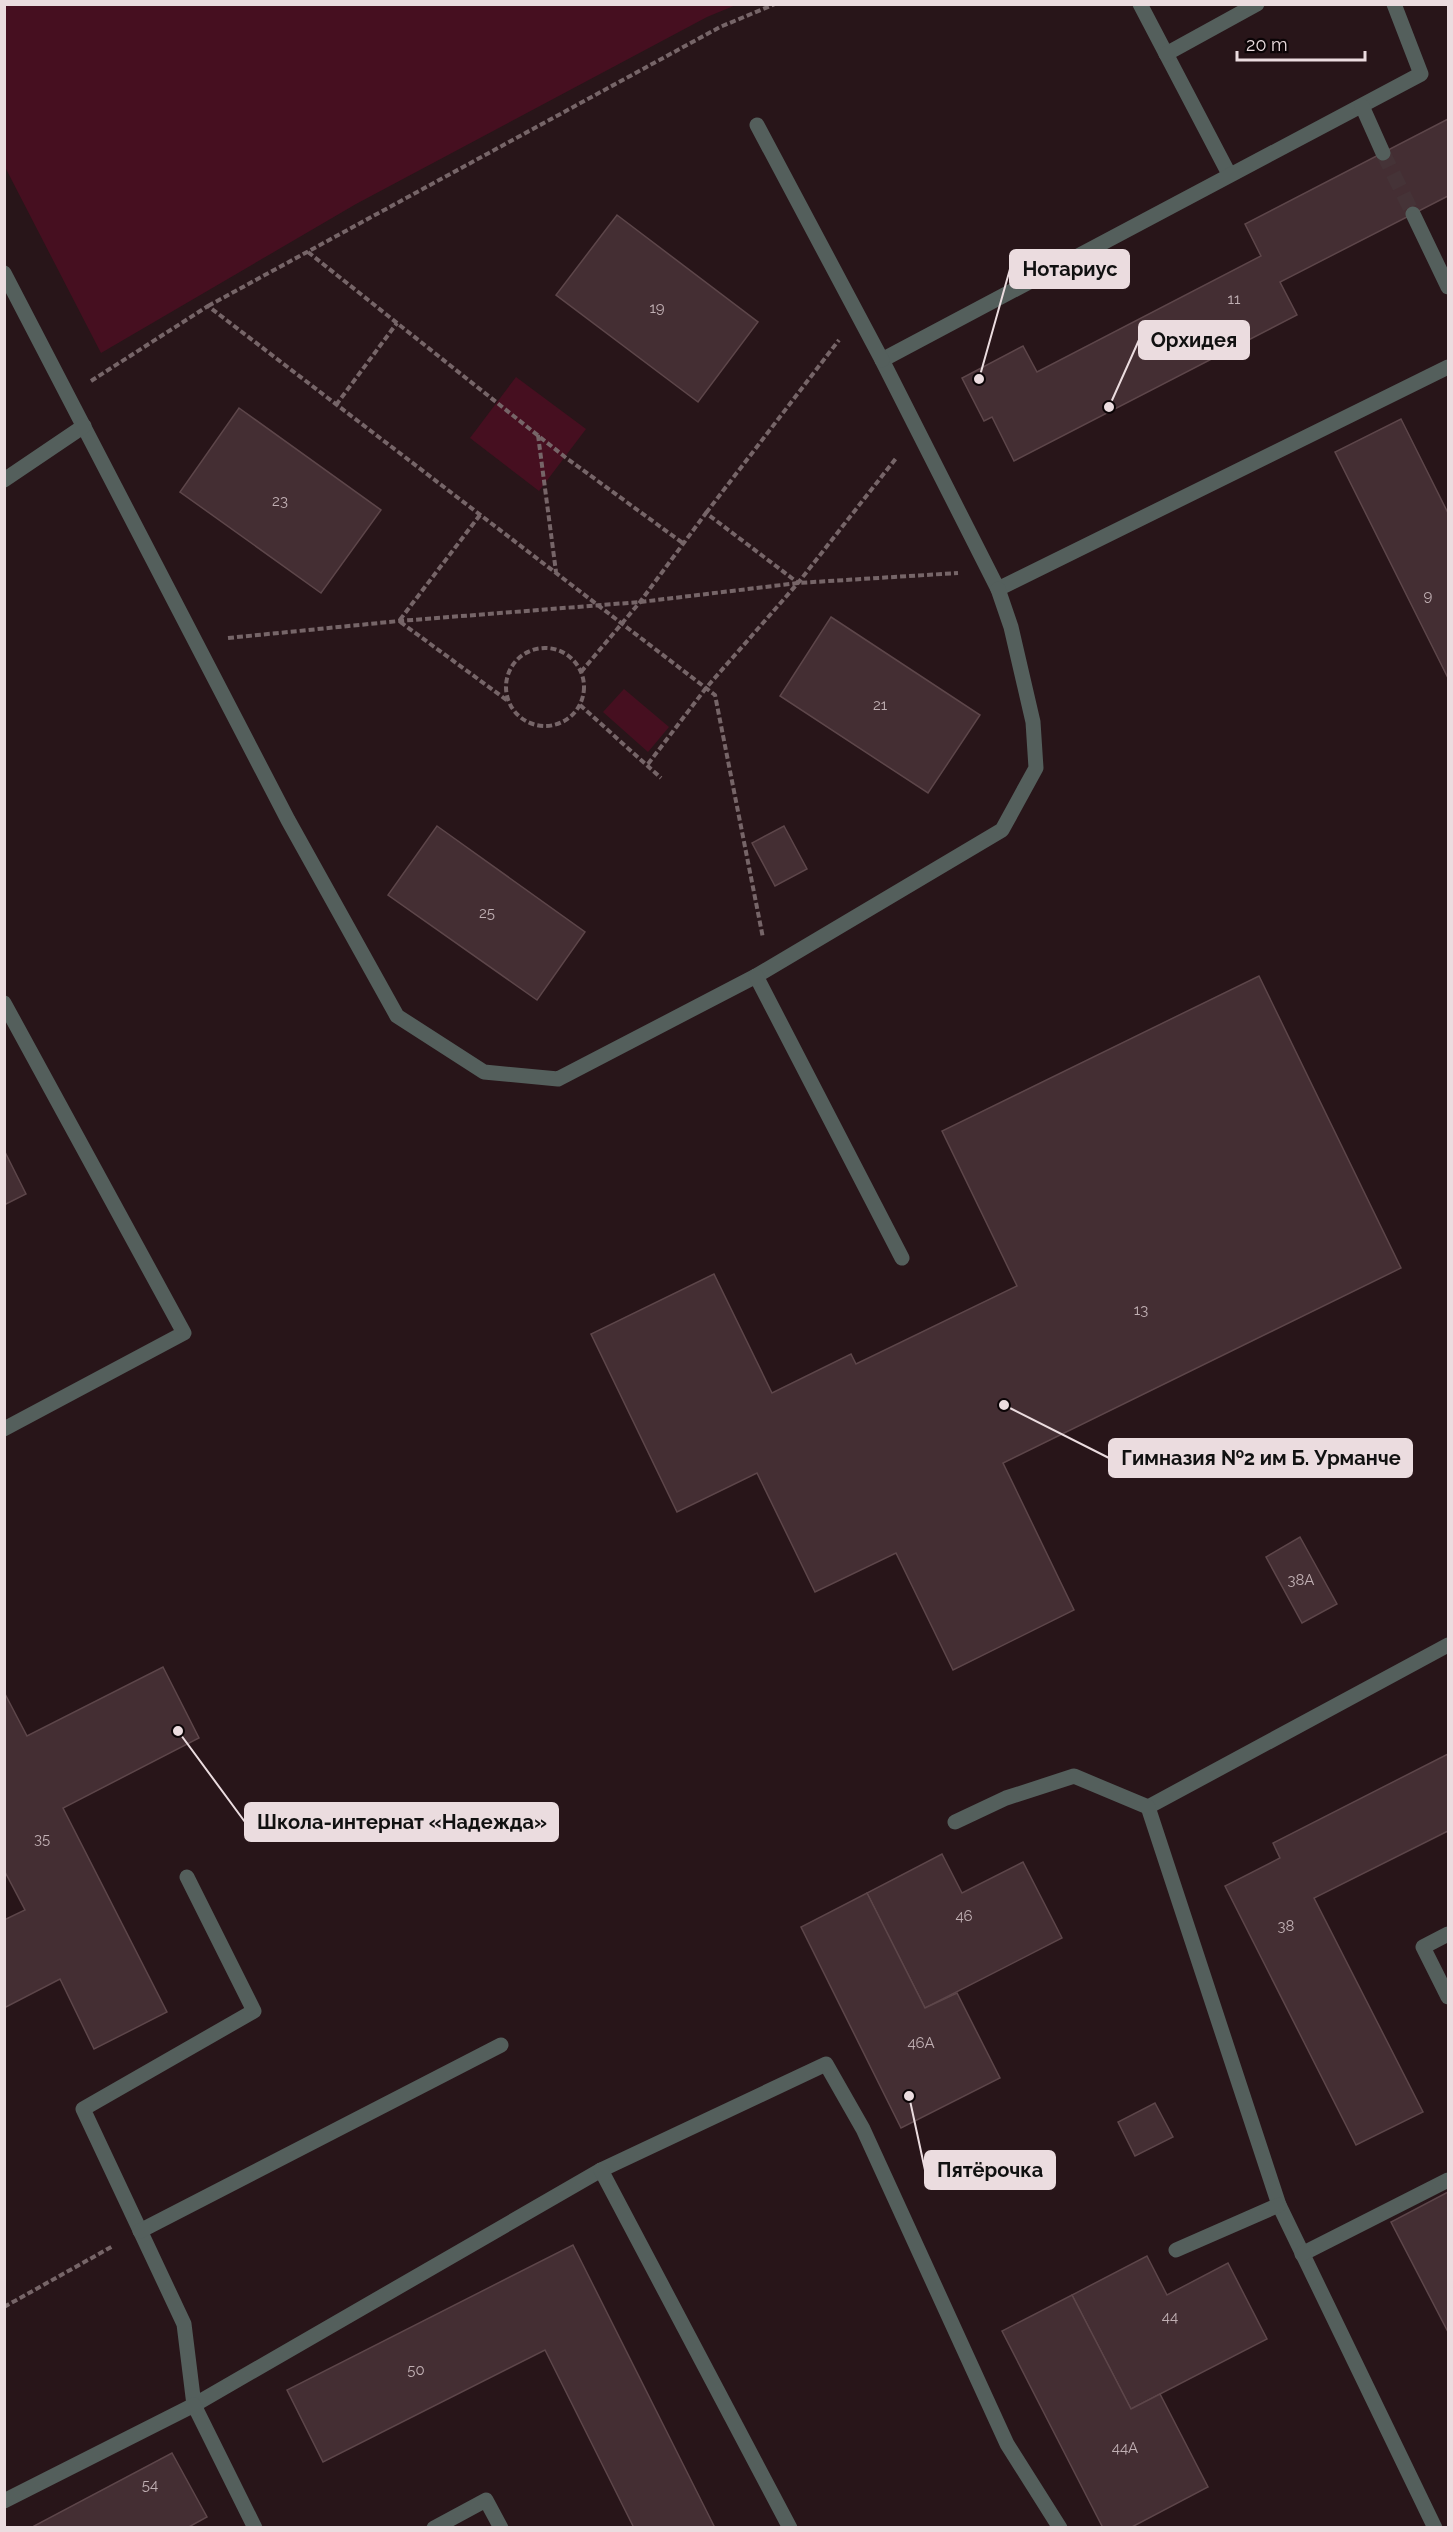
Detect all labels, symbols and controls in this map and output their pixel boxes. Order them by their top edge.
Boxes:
scale bar [1237,24,1364,62]
text: 20 m [1246,34,1288,55]
callout: Нотариус [1010,250,1129,288]
text: Нотариус [1022,257,1118,281]
house number: 11 [1228,290,1241,308]
house number: 19 [649,299,665,317]
callout: Орхидея [1139,321,1249,359]
text: Орхидея [1151,328,1237,352]
house number: 23 [272,492,288,510]
house number: 9 [1424,587,1433,605]
house number: 21 [873,696,888,714]
house number: 25 [479,904,495,922]
house number: 13 [1134,1301,1148,1319]
callout: Гимназия №2 им Б. Урманче [1109,1439,1412,1477]
text: Гимназия №2 им Б. Урманче [1121,1446,1401,1470]
house number: 38А [1288,1571,1314,1589]
callout: Школа-интернат «Надежда» [245,1803,558,1841]
text: Школа-интернат «Надежда» [257,1810,547,1834]
house number: 35 [34,1830,50,1848]
house number: 46 [955,1907,973,1925]
house number: 38 [1278,1917,1295,1935]
house number: 46А [907,2034,935,2052]
callout: Пятёрочка [925,2151,1055,2189]
text: Пятёрочка [937,2158,1043,2182]
house number: 44 [1162,2308,1178,2326]
house number: 50 [407,2361,425,2379]
house number: 44А [1112,2439,1138,2457]
house number: 54 [142,2476,158,2494]

